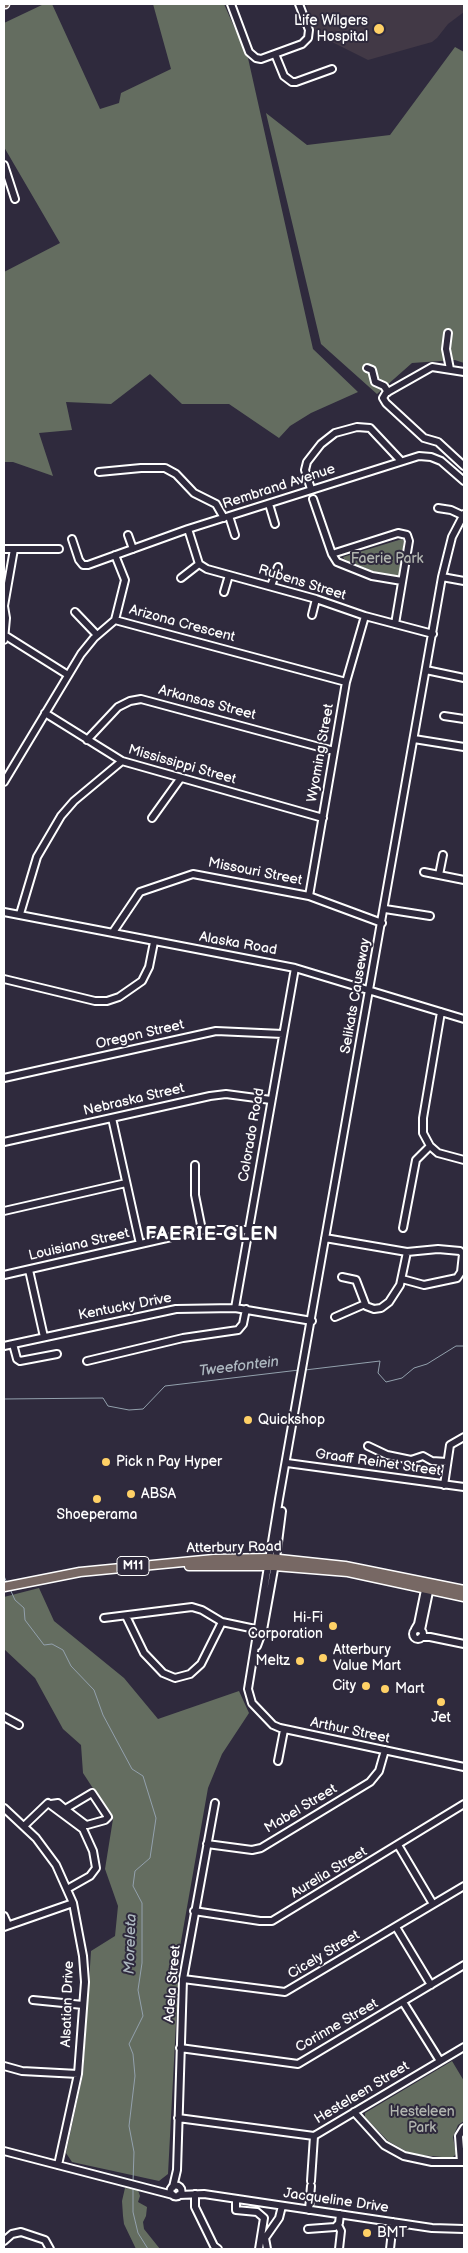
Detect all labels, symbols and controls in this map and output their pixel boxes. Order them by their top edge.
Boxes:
place label: Life Wilgers Hospital [294,13,368,46]
marker: Life Wilgers Hospital [372,22,386,36]
street label: Rembrand Avenue [221,461,337,513]
park label: Faerie Park [351,551,423,567]
street label: Rubens Street [256,562,348,604]
street label: Arizona Crescent [127,602,237,646]
street label: Arkansas Street [157,682,257,724]
street label: Wyoming Street [304,703,338,803]
street label: Mississippi Street [126,742,238,788]
street label: Missouri Street [207,855,303,889]
street label: Alaska Road [198,929,278,959]
street label: Selikats Causeway [338,937,374,1055]
street label: Oregon Street [94,1017,186,1053]
street label: Nebraska Street [82,1080,186,1120]
street label: Colorado Road [235,1087,269,1183]
district label: FAERIE GLEN [144,1224,280,1246]
street label: Louisiana Street [27,1225,131,1265]
street label: Kentucky Drive [77,1290,173,1324]
water label: Tweefontein [198,1353,280,1381]
place label: Quickshop [258,1412,325,1428]
marker: Quickshop [242,1414,254,1426]
street label: Graaff Reinet Street [314,1446,442,1480]
place label: Pick n Pay Hyper [116,1454,222,1470]
marker: Pick n Pay Hyper [100,1456,112,1468]
place label: ABSA [141,1486,176,1502]
marker: ABSA [125,1488,137,1500]
marker: Shoeperama [91,1493,103,1505]
place label: Shoeperama [56,1507,138,1523]
street label: Atterbury Road [186,1539,282,1557]
road number: M11 [117,1556,149,1575]
place label: Hi-Fi Corporation [248,1610,323,1642]
marker: Hi-Fi Corporation [327,1620,339,1632]
place label: Atterbury Value Mart [333,1642,401,1674]
marker: Atterbury Value Mart [317,1652,329,1664]
place label: Meltz [256,1653,290,1669]
marker: Meltz [294,1655,306,1667]
place label: City [332,1678,356,1694]
marker: City [360,1680,372,1692]
place label: Mart [395,1681,425,1697]
marker: Mart [379,1683,391,1695]
marker: Jet [435,1696,447,1708]
place label: Jet [431,1710,451,1726]
street label: Arthur Street [309,1714,391,1748]
street label: Mabel Street [262,1781,340,1837]
street label: Aurelia Street [288,1844,370,1902]
water label: Moreleta [121,1913,141,1975]
street label: Cicely Street [285,1927,363,1983]
street label: Adela Street [161,1945,185,2023]
street label: Alsatian Drive [58,1960,78,2048]
street label: Corinne Street [293,1996,381,2056]
street label: Hesteleen Street [312,2058,412,2128]
park label: Hesteleen Park [389,2104,455,2136]
street label: Jacqueline Drive [282,2185,390,2217]
place label: BMT [377,2225,407,2241]
marker: BMT [361,2227,373,2239]

